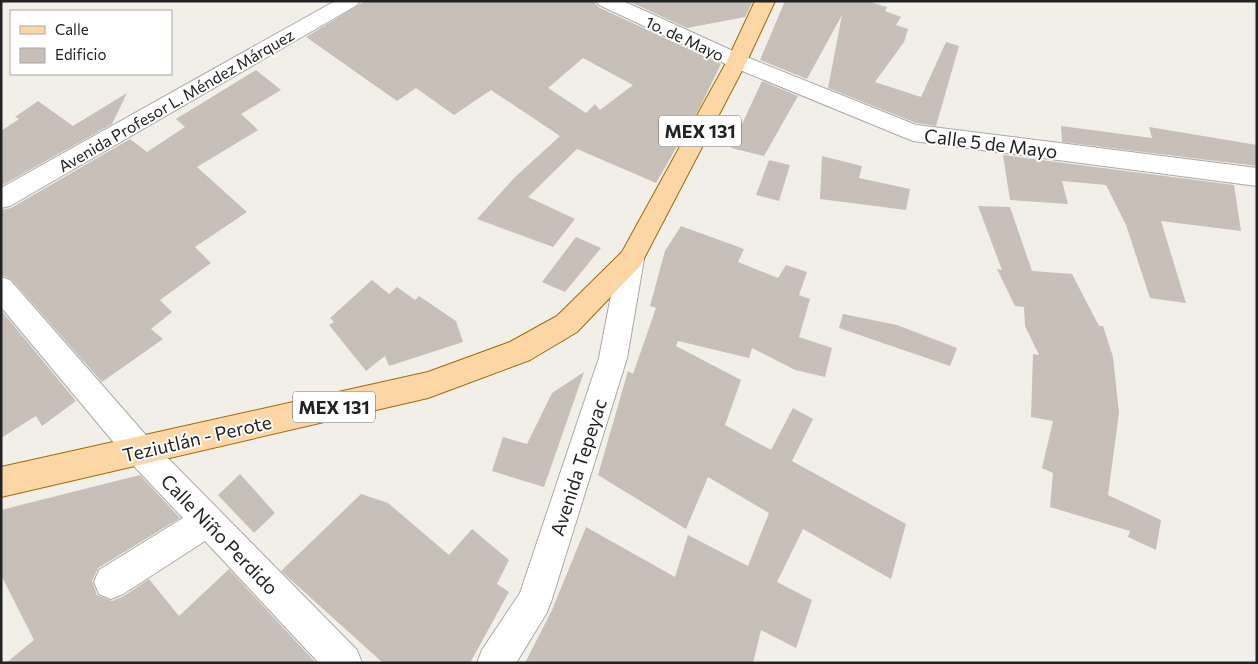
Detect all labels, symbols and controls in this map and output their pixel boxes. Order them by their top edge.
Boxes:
legend [10,10,172,75]
street label: 1o. de Mayo [643,12,727,64]
text: Calle [55,20,89,38]
street label: Avenida Profesor L. Méndez Márquez [55,25,297,175]
text: Edificio [55,45,106,63]
road number: MEX 131 [659,115,741,146]
street label: Calle 5 de Mayo [923,123,1059,163]
road number: MEX 131 [293,392,375,422]
street label: Avenida Tepeyac [545,396,611,538]
street label: Teziutlán - Perote [120,410,274,466]
street label: Calle Niño Perdido [157,469,283,599]

